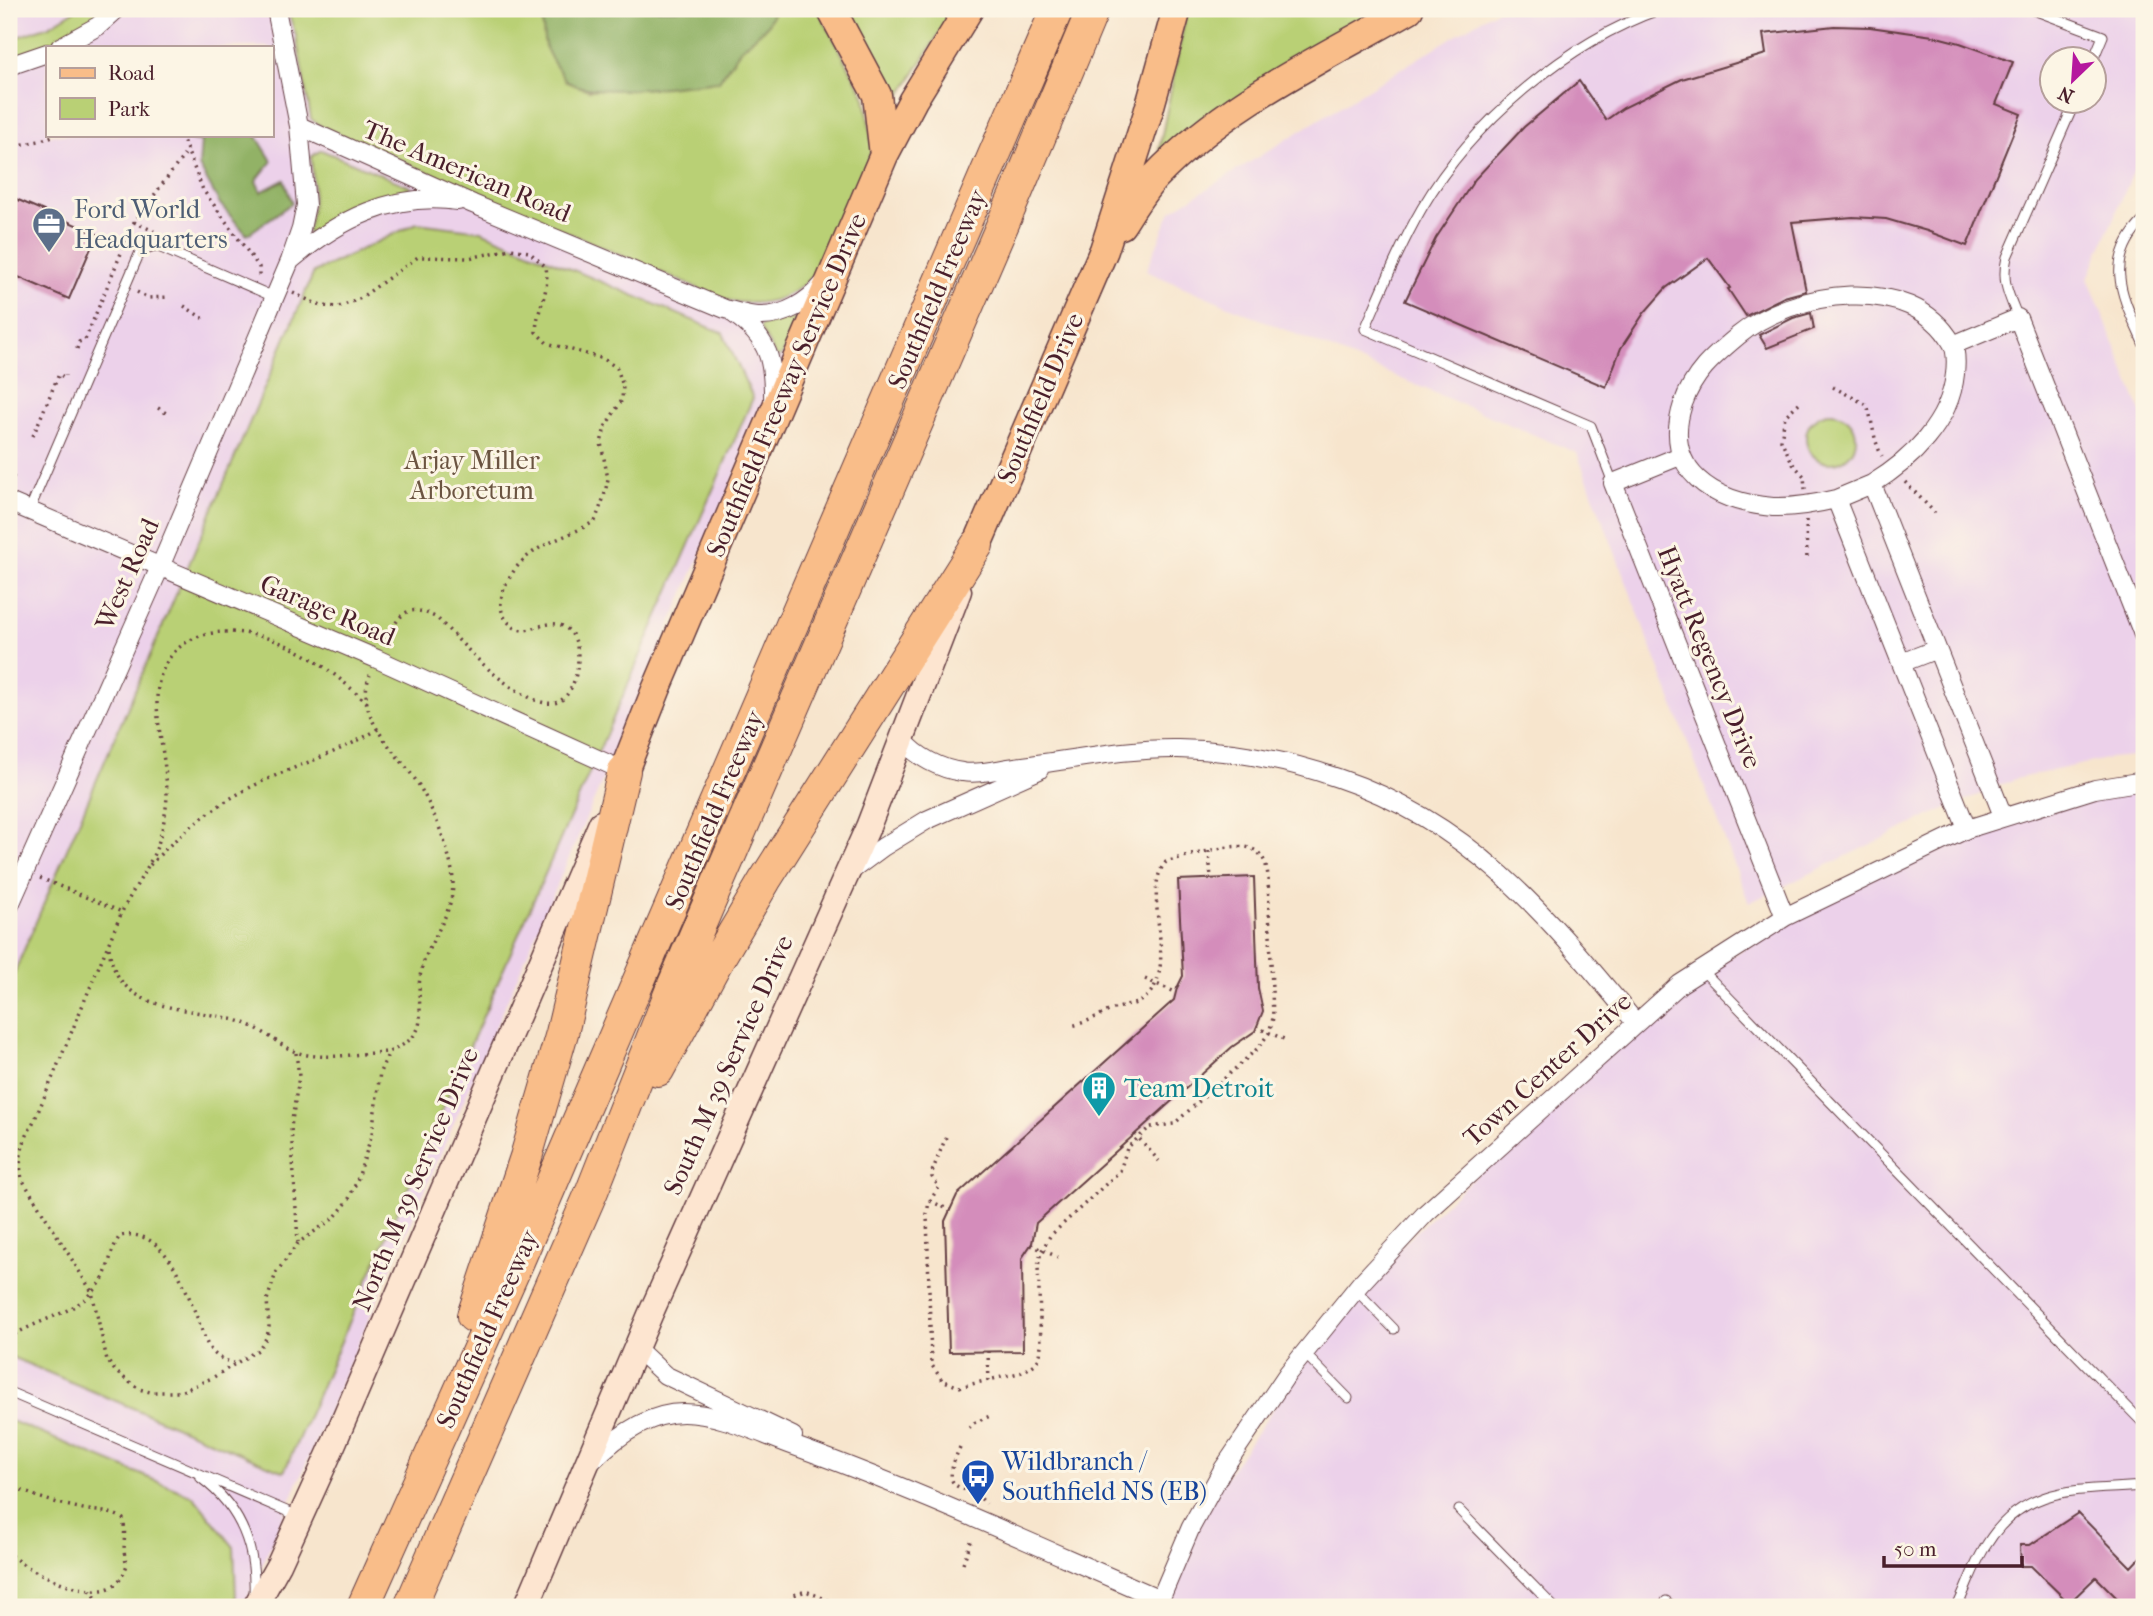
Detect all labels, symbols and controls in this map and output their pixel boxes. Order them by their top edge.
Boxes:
legend [46,46,273,136]
north arrow [2038,46,2108,116]
text: Road [108,61,155,85]
text: N [2055,81,2077,108]
text: Park [108,97,150,121]
street label: The American Road [358,114,576,230]
street label: Southfield Freeway [881,184,994,394]
place label: Ford World Headquarters [74,194,228,255]
office icon: Ford World Headquarters [30,205,68,254]
street label: Southfield Freeway Service Drive [700,208,873,562]
street label: Southfield Drive [991,308,1090,488]
park label: Arjay Miller Arboretum [403,445,540,506]
street label: West Road [89,513,166,636]
street label: Hyatt Regency Drive [1651,541,1768,773]
street label: Garage Road [256,568,401,653]
street label: Southfield Freeway [658,705,771,915]
street label: South M 39 Service Drive [657,930,800,1200]
street label: Town Center Drive [1457,986,1638,1153]
street label: North M 39 Service Drive [346,1043,485,1316]
building icon: Team Detroit [1080,1069,1118,1118]
place label: Team Detroit [1124,1073,1275,1104]
street label: Southfield Freeway [430,1224,546,1433]
place label: Wildbranch / Southfield NS (EB) [1001,1446,1207,1507]
bus stop icon: Wildbranch / Southfield NS (EB) [959,1457,997,1506]
scale bar [1884,1525,2022,1569]
text: 50 m [1894,1537,1937,1561]

